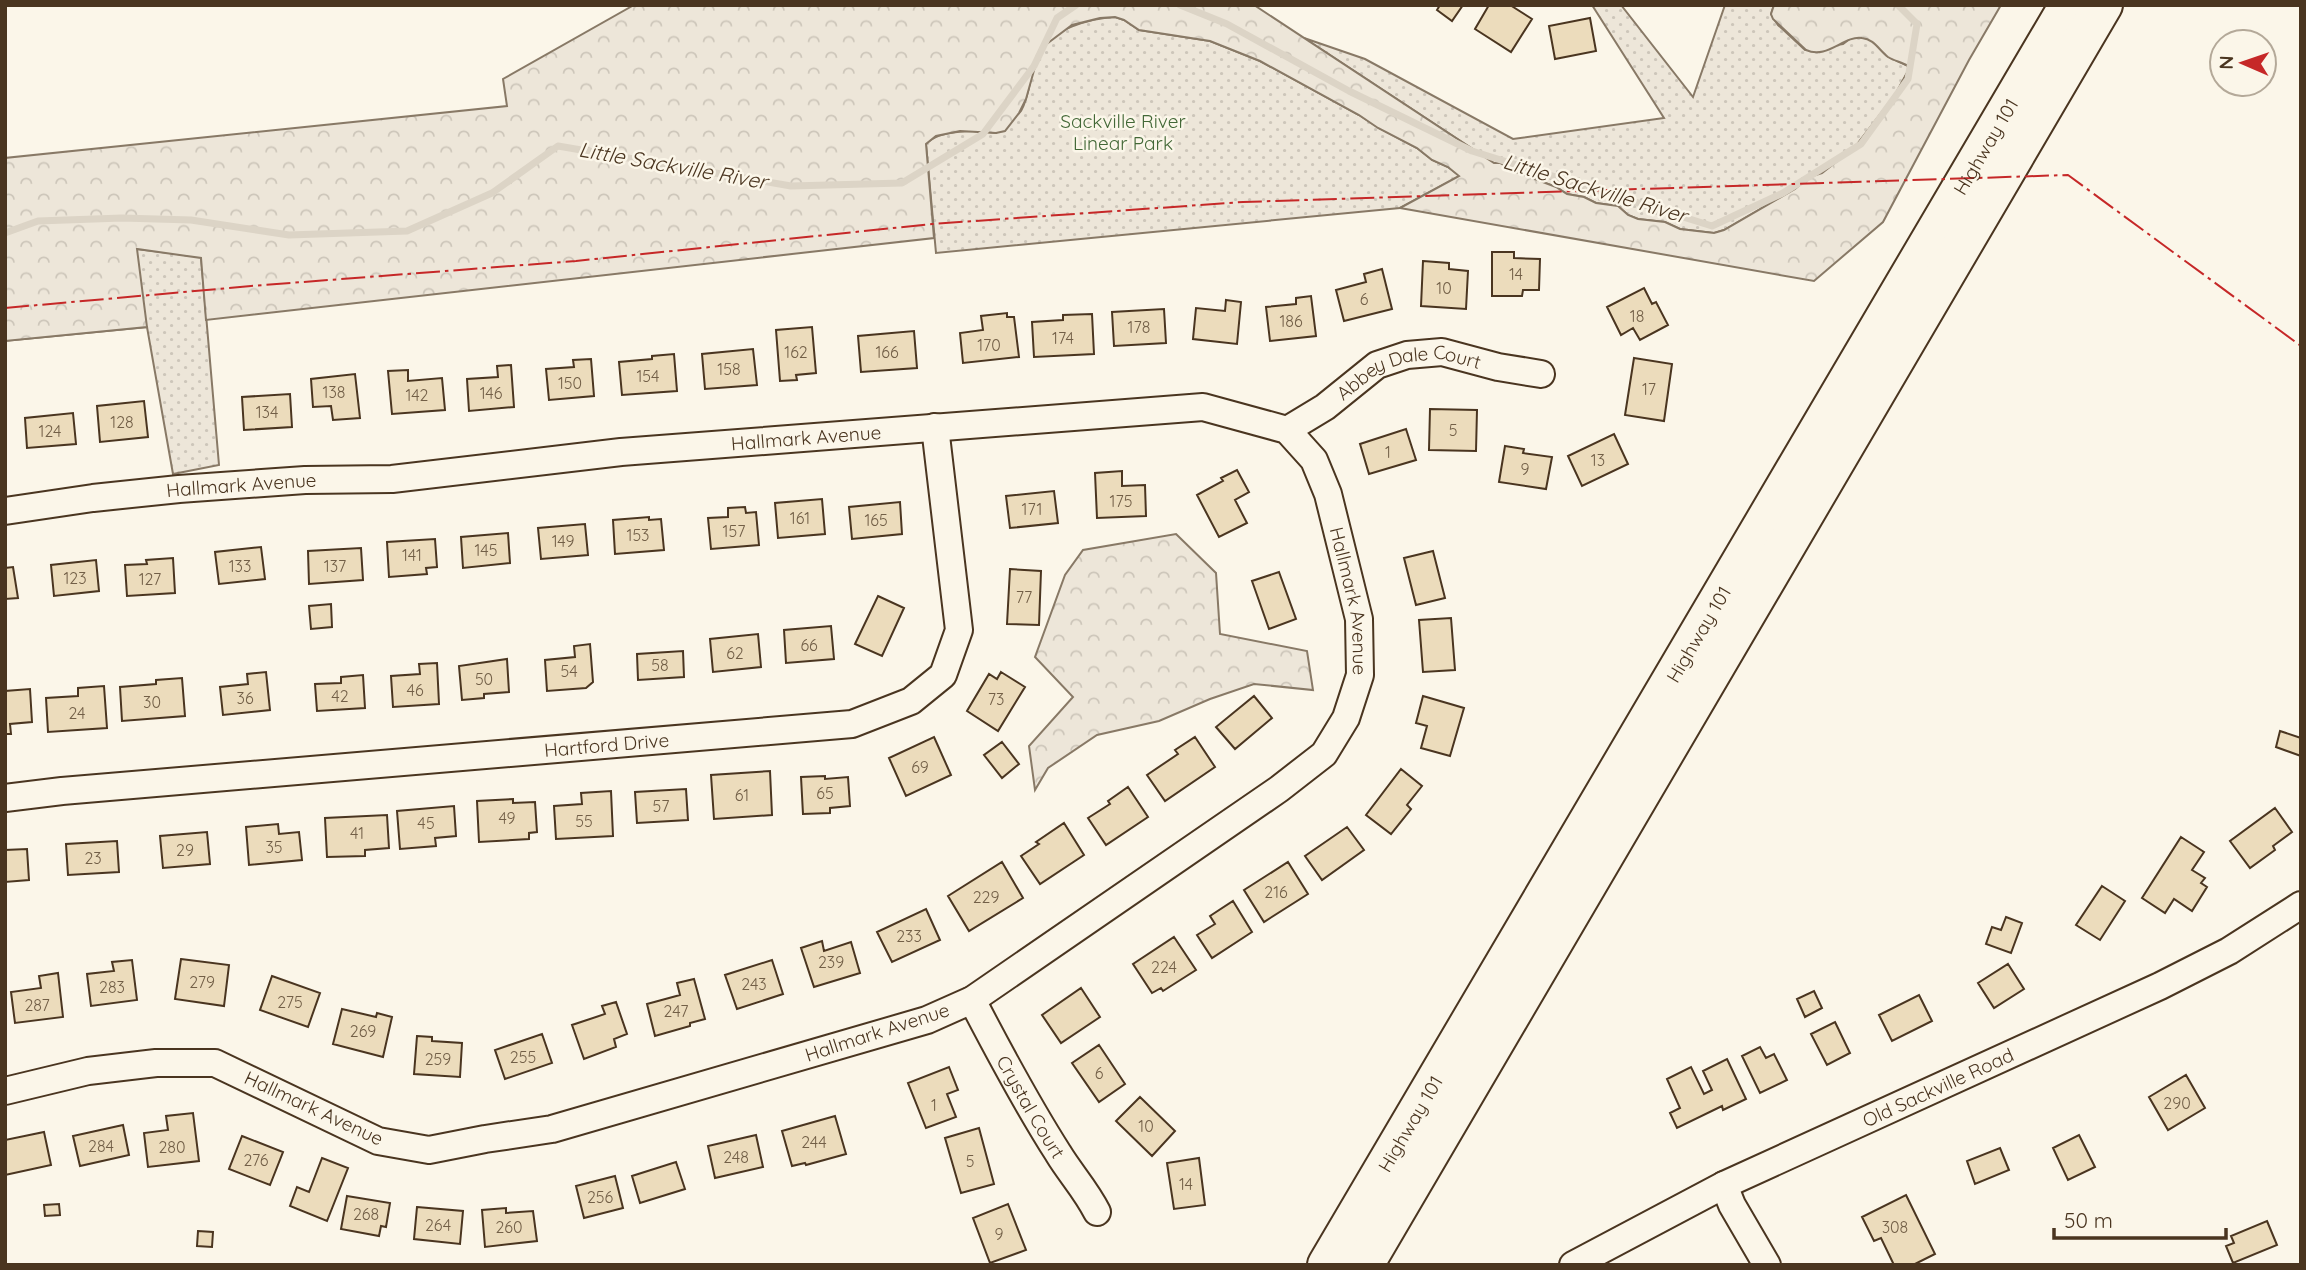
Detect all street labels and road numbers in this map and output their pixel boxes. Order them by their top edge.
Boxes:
street label: Highway 101 [1948,94,2023,199]
street label: Abbey Dale Court [1331,340,1484,405]
street label: Hallmark Avenue [730,420,882,455]
street label: Hallmark Avenue [165,468,317,502]
street label: Hallmark Avenue [1325,525,1372,675]
street label: Highway 101 [1661,582,1736,687]
street label: Hartford Drive [543,728,670,762]
street label: Hallmark Avenue [802,997,952,1067]
street label: Old Sackville Road [1859,1043,2017,1132]
street label: Crystal Court [991,1051,1070,1163]
street label: Hallmark Avenue [241,1065,387,1151]
street label: Highway 101 [1373,1071,1448,1176]

